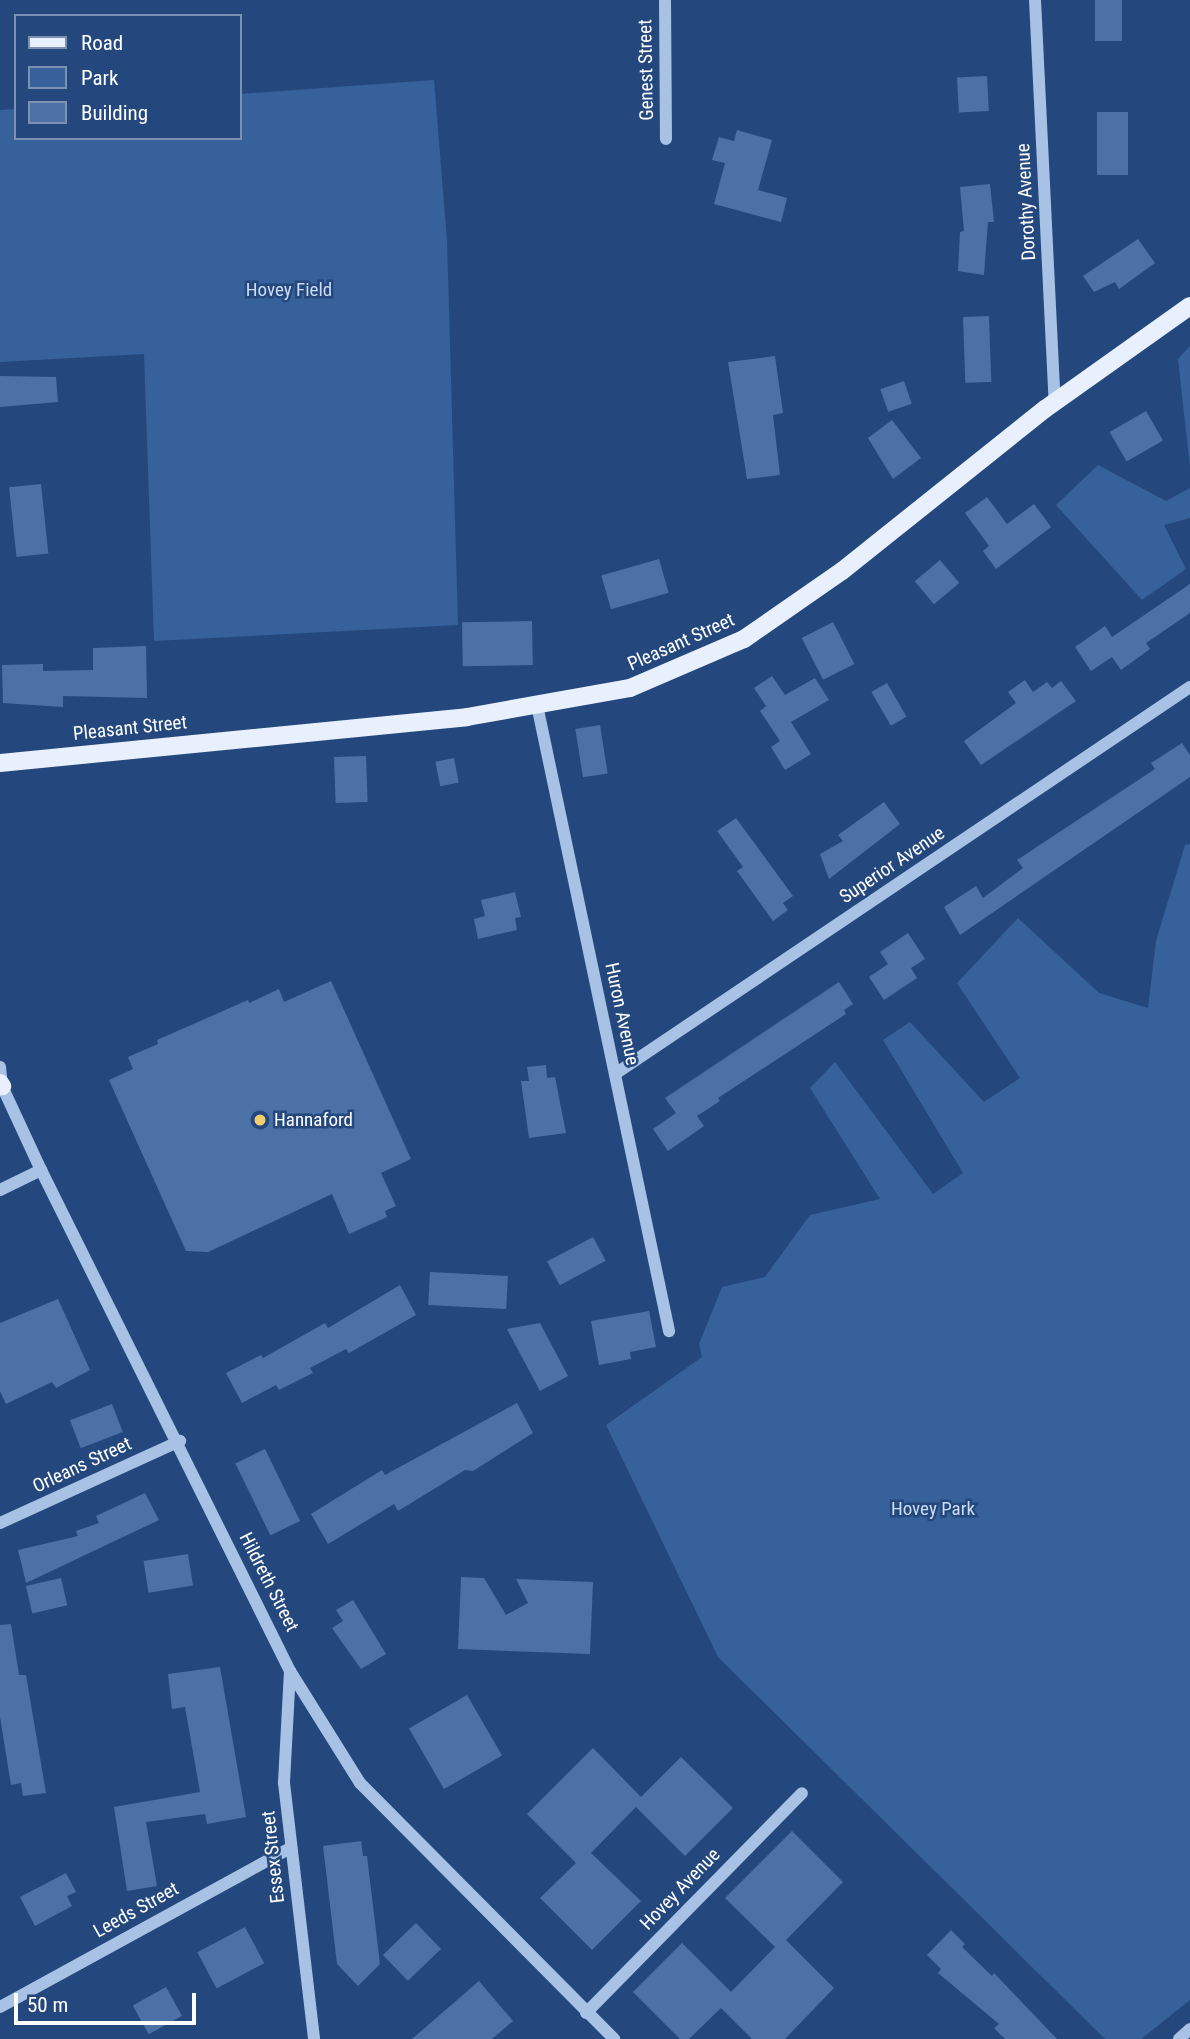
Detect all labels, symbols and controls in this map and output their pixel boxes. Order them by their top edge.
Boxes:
legend [14,14,242,140]
street label: Genest Street [634,19,658,121]
text: Road [81,31,123,55]
text: Park [81,66,118,90]
text: Building [81,101,148,125]
street label: Dorothy Avenue [1012,143,1040,261]
park label: Hovey Field [246,279,332,301]
street label: Pleasant Street [624,608,738,676]
street label: Pleasant Street [72,711,188,745]
street label: Superior Avenue [835,821,949,909]
street label: Huron Avenue [600,961,644,1067]
place label: Hannaford [274,1109,353,1131]
marker: Hannaford [252,1112,268,1128]
street label: Orleans Street [29,1432,135,1498]
park label: Hovey Park [891,1498,975,1520]
street label: Hildreth Street [234,1529,304,1635]
street label: Essex Street [257,1810,289,1904]
street label: Hovey Avenue [635,1843,725,1935]
street label: Leeds Street [89,1877,183,1943]
scale bar [18,1980,200,2024]
text: 50 m [27,1993,68,2017]

